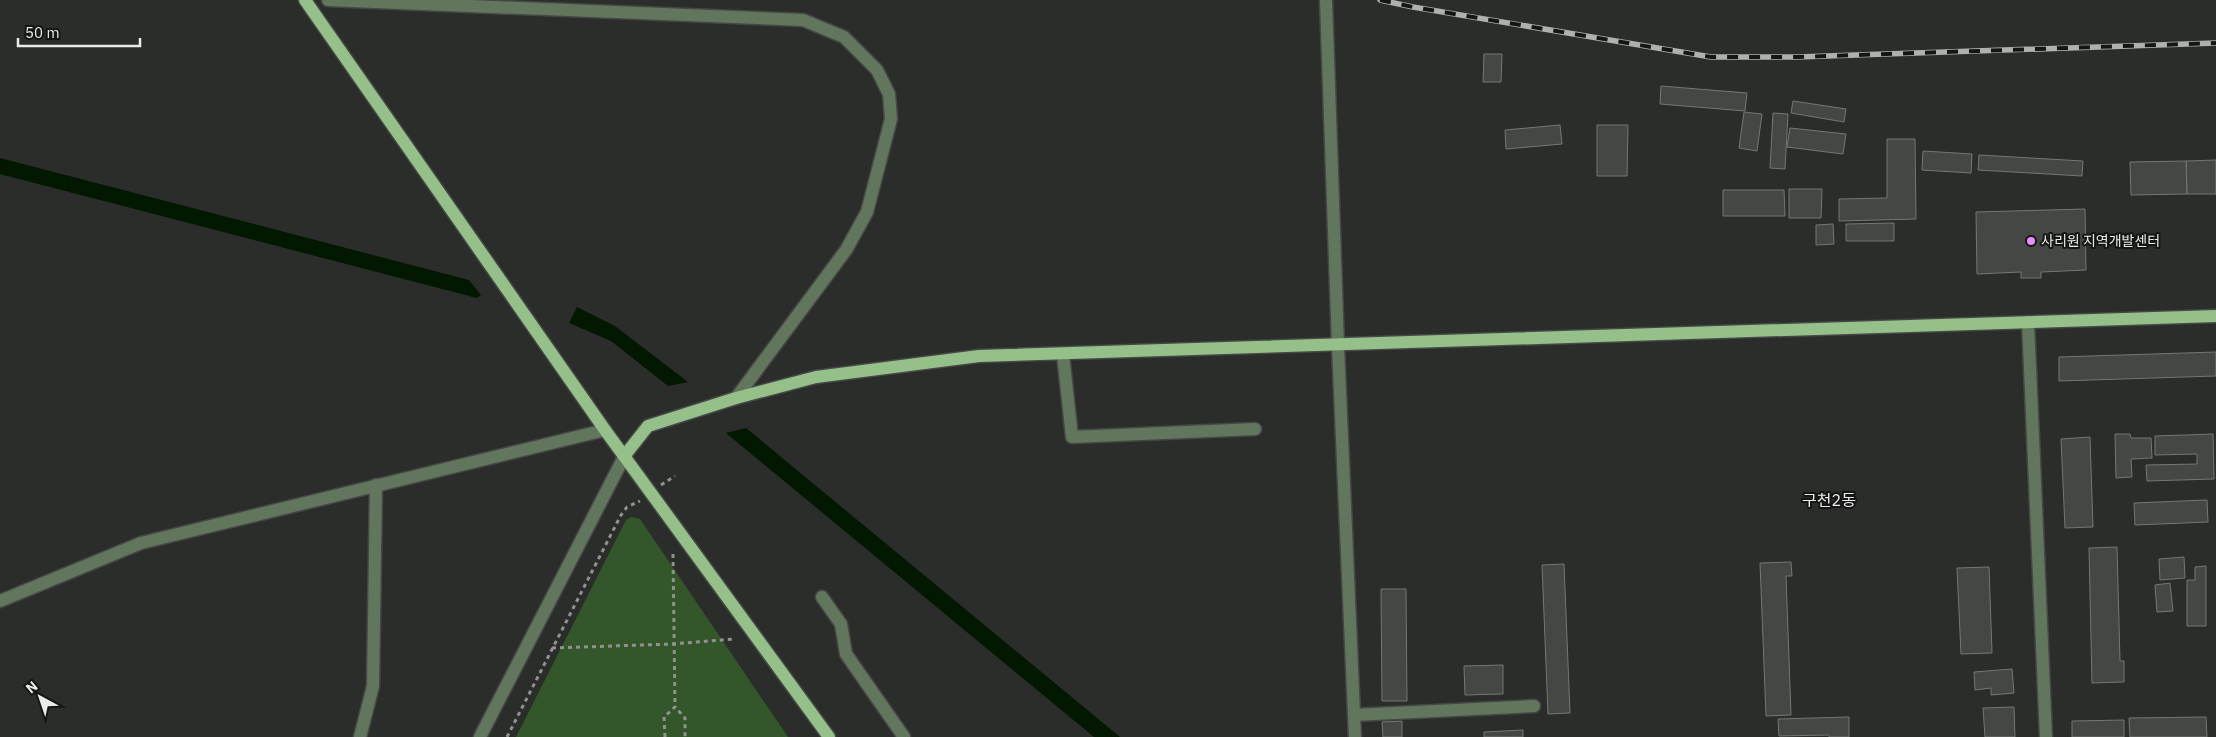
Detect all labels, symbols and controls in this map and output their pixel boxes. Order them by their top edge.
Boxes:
scale bar [18,15,140,47]
text: 50 m [25,23,60,42]
place label: 사리원 지역개발센터 [2041,232,2160,250]
marker: 사리원 지역개발센터 [2025,235,2037,247]
district label: 구천2동 [1802,490,1856,510]
north arrow [15,672,65,722]
text: N [22,677,41,697]

